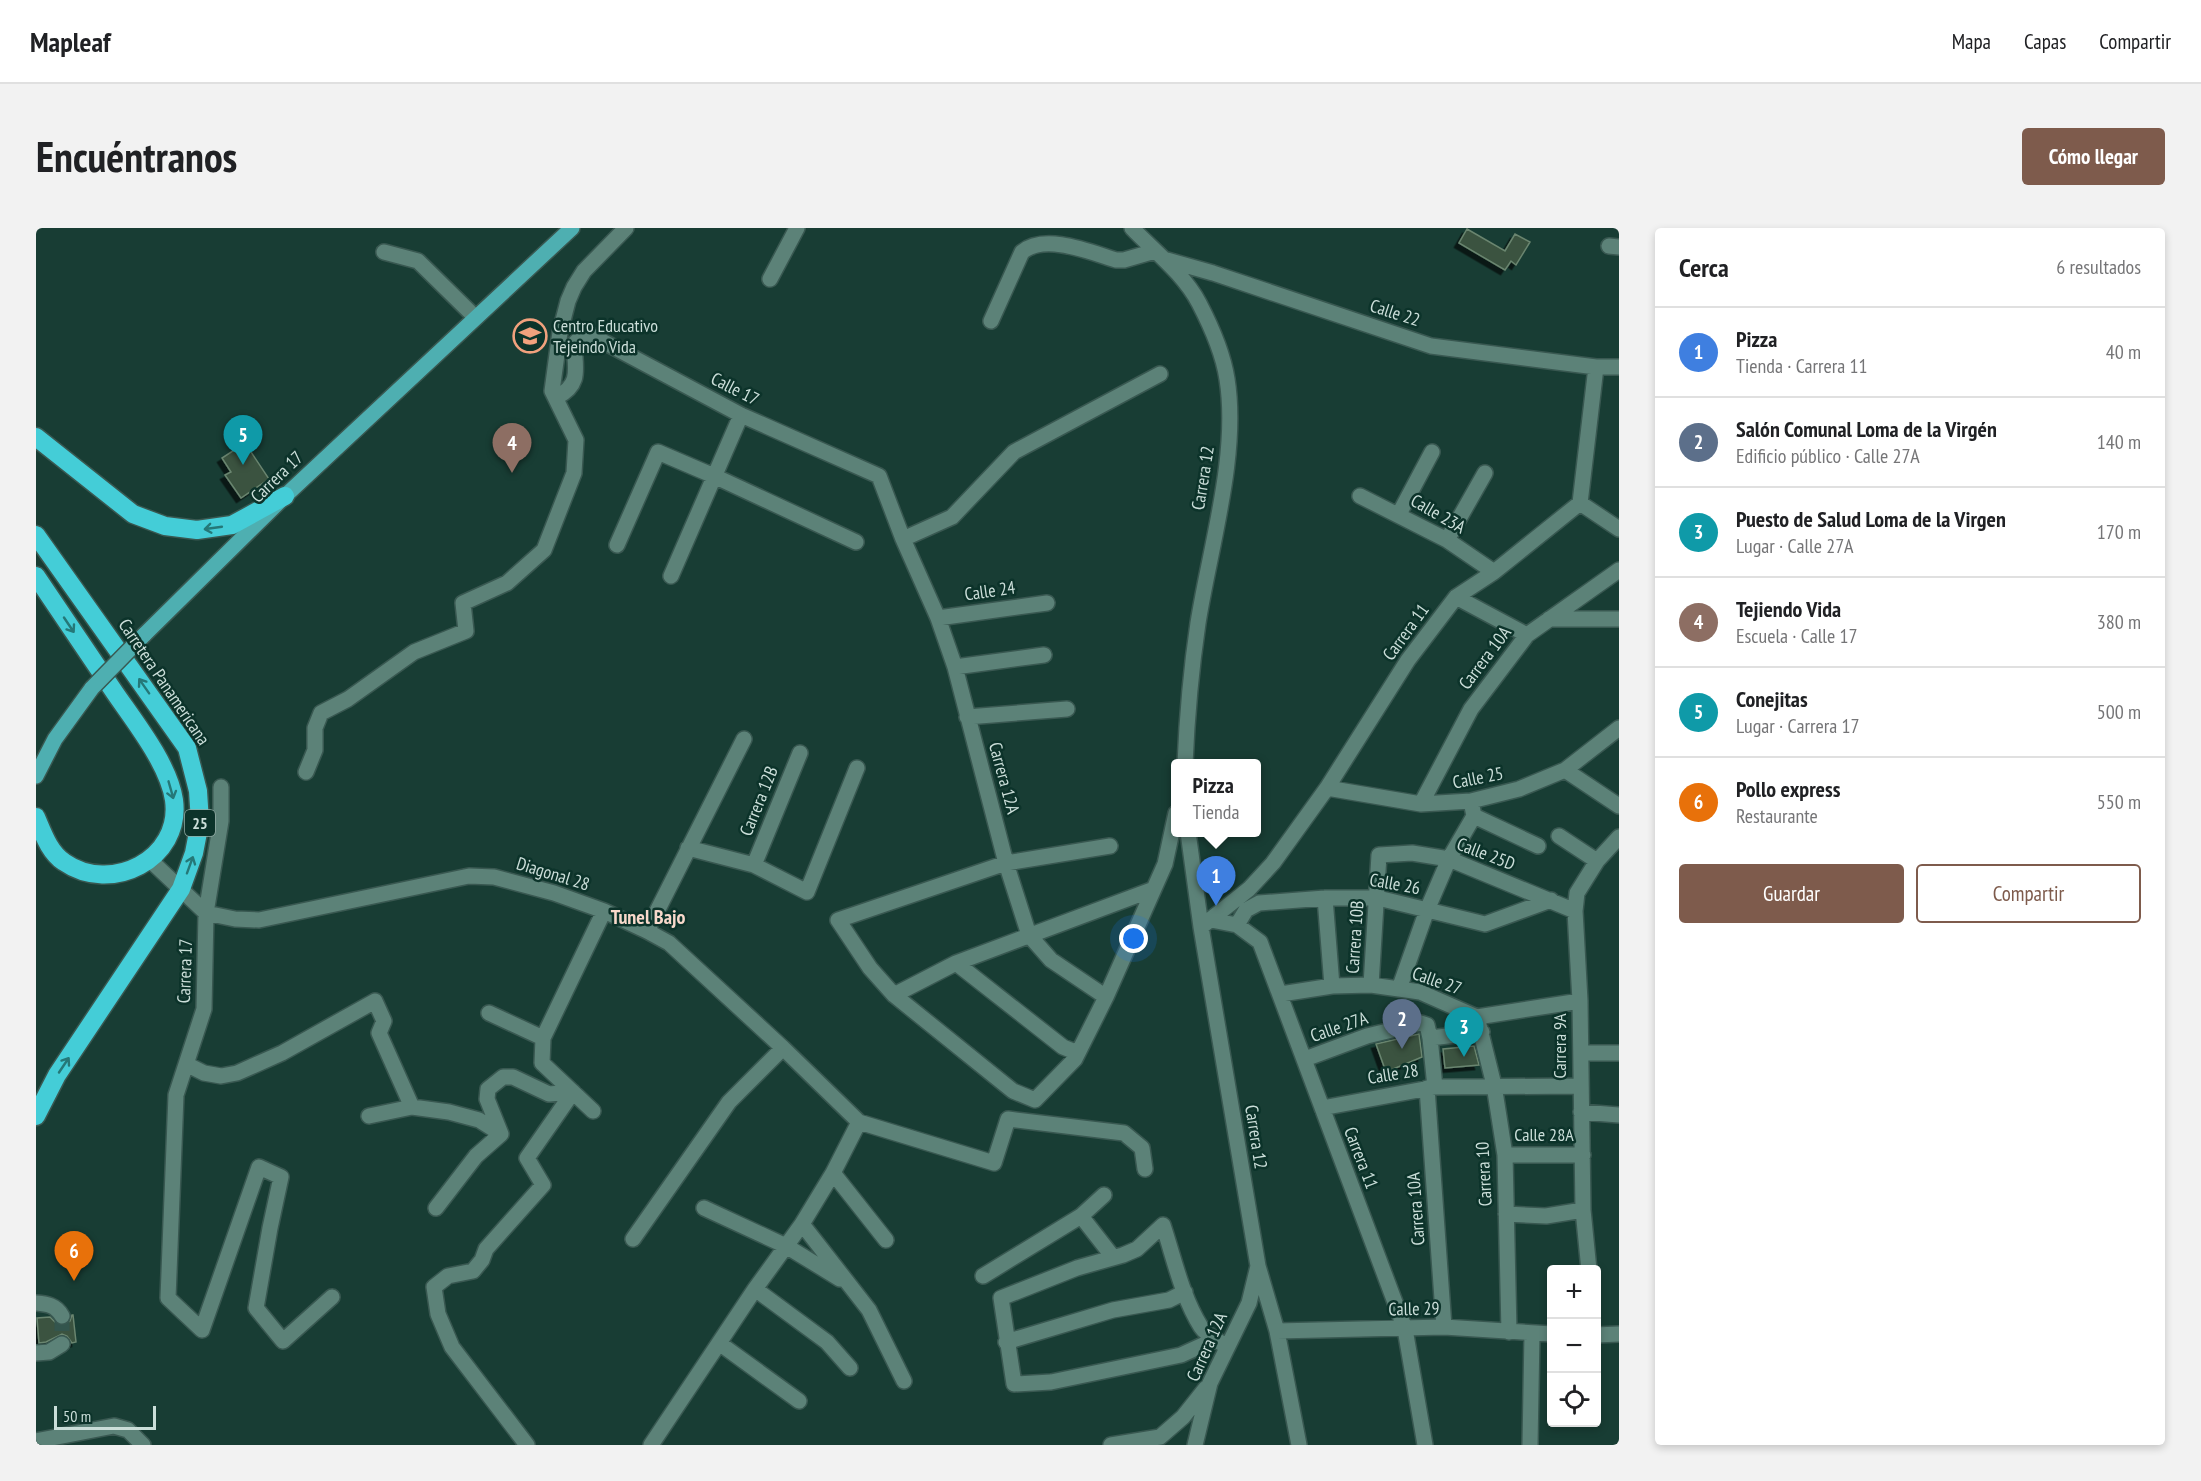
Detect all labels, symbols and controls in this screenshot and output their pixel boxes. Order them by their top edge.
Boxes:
text: Mapleaf [30,23,111,60]
text: Mapa [1952,28,1991,55]
text: Capas [2024,28,2066,55]
text: Compartir [2099,28,2171,55]
button: Cómo llegar [2022,128,2165,185]
text: Encuéntranos [36,129,237,184]
text: Cerca [1679,251,1729,284]
text: 6 resultados [2056,254,2141,280]
street label: Calle 22 [1367,294,1423,331]
place label: Centro Educativo Tejeindo Vida [553,314,658,358]
school or university icon: Centro Educativo Tejeindo Vida [512,318,548,354]
text: Pizza [1736,325,1777,353]
text: 1 [1694,339,1703,365]
text: 40 m [2106,339,2141,365]
text: Tienda · Carrera 11 [1736,353,1868,379]
street label: Calle 17 [707,367,763,410]
text: Salón Comunal Loma de la Virgén [1736,415,1997,443]
pin: 5 [224,416,262,465]
pin: 4 [492,424,532,473]
text: 2 [1694,429,1703,455]
text: 140 m [2097,429,2141,455]
text: Edificio público · Calle 27A [1736,443,1920,469]
street label: Carrera 12 [1186,444,1219,512]
street label: Carrera 17 [245,446,308,507]
street label: Calle 23A [1407,489,1470,539]
text: Puesto de Salud Loma de la Virgen [1736,505,2006,533]
text: 3 [1694,519,1703,545]
text: 170 m [2097,519,2141,545]
one-way arrow [204,522,224,533]
text: Lugar · Calle 27A [1736,533,1853,559]
street label: Calle 24 [963,576,1017,605]
text: Tejiendo Vida [1736,595,1841,623]
street label: Carrera 11 [1377,599,1434,665]
text: 4 [1694,609,1703,635]
text: 380 m [2097,609,2141,635]
street label: Carretera Panamericana [114,614,215,749]
one-way arrow [63,616,75,632]
street label: Carrera 10A [1453,621,1516,694]
text: Escuela · Calle 17 [1736,623,1858,649]
one-way arrow [138,679,150,695]
text: Conejitas [1736,685,1808,713]
text: 5 [1694,699,1703,725]
text: 500 m [2097,699,2141,725]
text: Lugar · Carrera 17 [1736,713,1859,739]
street label: Carrera 12A [984,740,1025,817]
popup [1171,759,1261,837]
street label: Calle 25 [1451,761,1505,794]
street label: Carrera 12B [734,763,783,839]
text: Pizza [1193,771,1234,799]
text: Pollo express [1736,775,1840,803]
one-way arrow [166,780,177,799]
text: 6 [1694,789,1703,815]
text: 550 m [2097,789,2141,815]
text: Tienda [1193,799,1239,825]
text: Restaurante [1736,803,1818,829]
road number: 25 [185,810,215,836]
street label: Calle 25D [1454,832,1519,875]
street label: Diagonal 28 [514,851,593,896]
one-way arrow [185,856,196,875]
pin: 1 [1196,856,1236,906]
button: Guardar [1679,864,1904,923]
button: Compartir [1916,864,2141,923]
street label: Calle 26 [1368,868,1422,899]
street label: Carrera 10B [1340,900,1369,974]
district label: Tunel Bajo [611,904,685,930]
your location [1119,924,1148,953]
street label: Carrera 17 [172,938,197,1004]
street label: Calle 27 [1409,961,1465,1000]
pin: 2 [1382,1000,1422,1049]
street label: Calle 27A [1307,1006,1371,1047]
pin: 3 [1444,1008,1484,1057]
street label: Carrera 9A [1548,1013,1571,1079]
one-way arrow [58,1057,70,1073]
street label: Calle 28 [1366,1058,1420,1089]
street label: Carrera 12 [1240,1103,1273,1171]
street label: Calle 28A [1514,1123,1574,1146]
street label: Carrera 11 [1339,1124,1384,1192]
street label: Carrera 10 [1470,1141,1497,1207]
street label: Carrera 10A [1401,1171,1430,1246]
pin: 6 [54,1232,93,1281]
map controls [1547,1265,1601,1427]
button: + [1547,1265,1601,1319]
street label: Calle 29 [1388,1297,1440,1320]
street label: Carrera 12A [1181,1308,1232,1385]
button: − [1547,1319,1601,1373]
button: locate [1547,1373,1601,1427]
scale bar [54,1403,156,1430]
text: 50 m [63,1406,91,1426]

